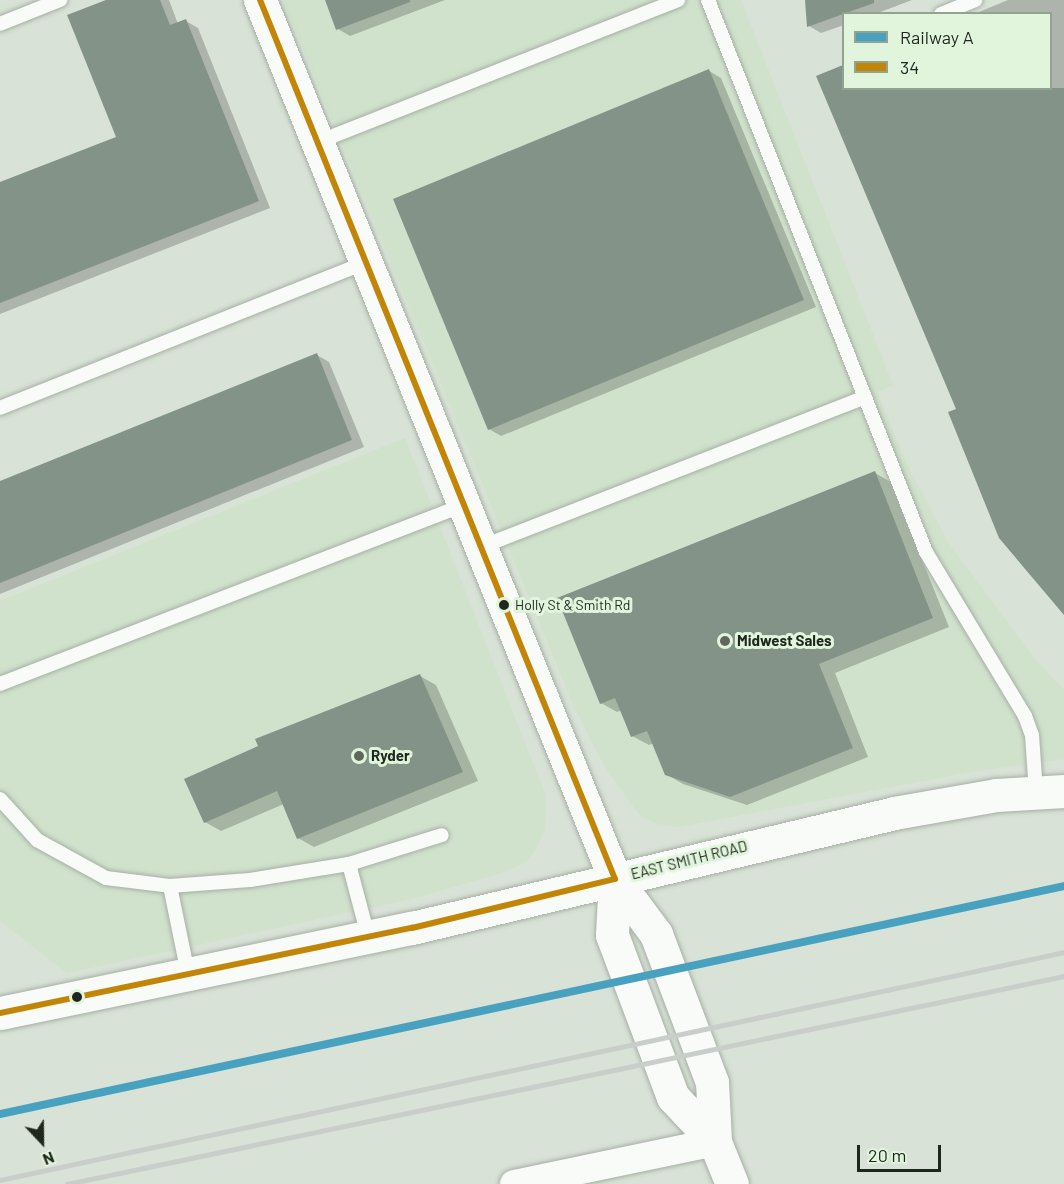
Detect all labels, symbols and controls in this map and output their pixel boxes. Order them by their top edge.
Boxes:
legend [842,12,1052,90]
text: Railway A [900,26,974,48]
text: 34 [900,56,919,78]
place label: Holly St & Smith Rd [515,597,630,613]
marker: Holly St & Smith Rd [498,599,510,611]
place label: Midwest Sales [737,632,832,650]
marker: Midwest Sales [718,634,732,648]
place label: Ryder [371,747,410,765]
marker: Ryder [352,749,366,763]
street label: EAST SMITH ROAD [629,837,749,883]
unlabelled marker [71,991,83,1003]
north arrow [12,1112,72,1172]
scale bar [860,1133,944,1171]
text: 20 m [868,1144,906,1166]
text: N [40,1148,57,1170]

